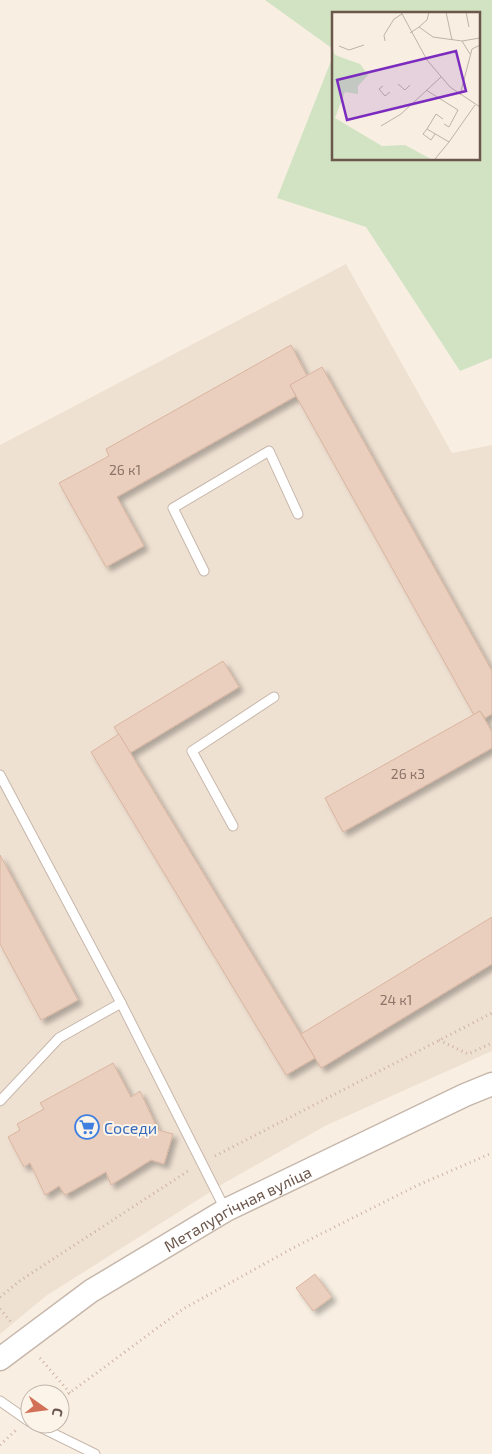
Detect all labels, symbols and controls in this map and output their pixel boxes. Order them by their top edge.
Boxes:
inset map [332,12,480,160]
house number: 26 к1 [109,461,141,478]
house number: 26 к3 [391,765,425,782]
house number: 24 к1 [380,991,412,1008]
supermarket icon: Соседи [74,1114,100,1140]
place label: Соседи [104,1118,157,1137]
street label: Металургічная вуліца [160,1161,314,1255]
north arrow [20,1384,70,1434]
text: С [49,1406,67,1418]

